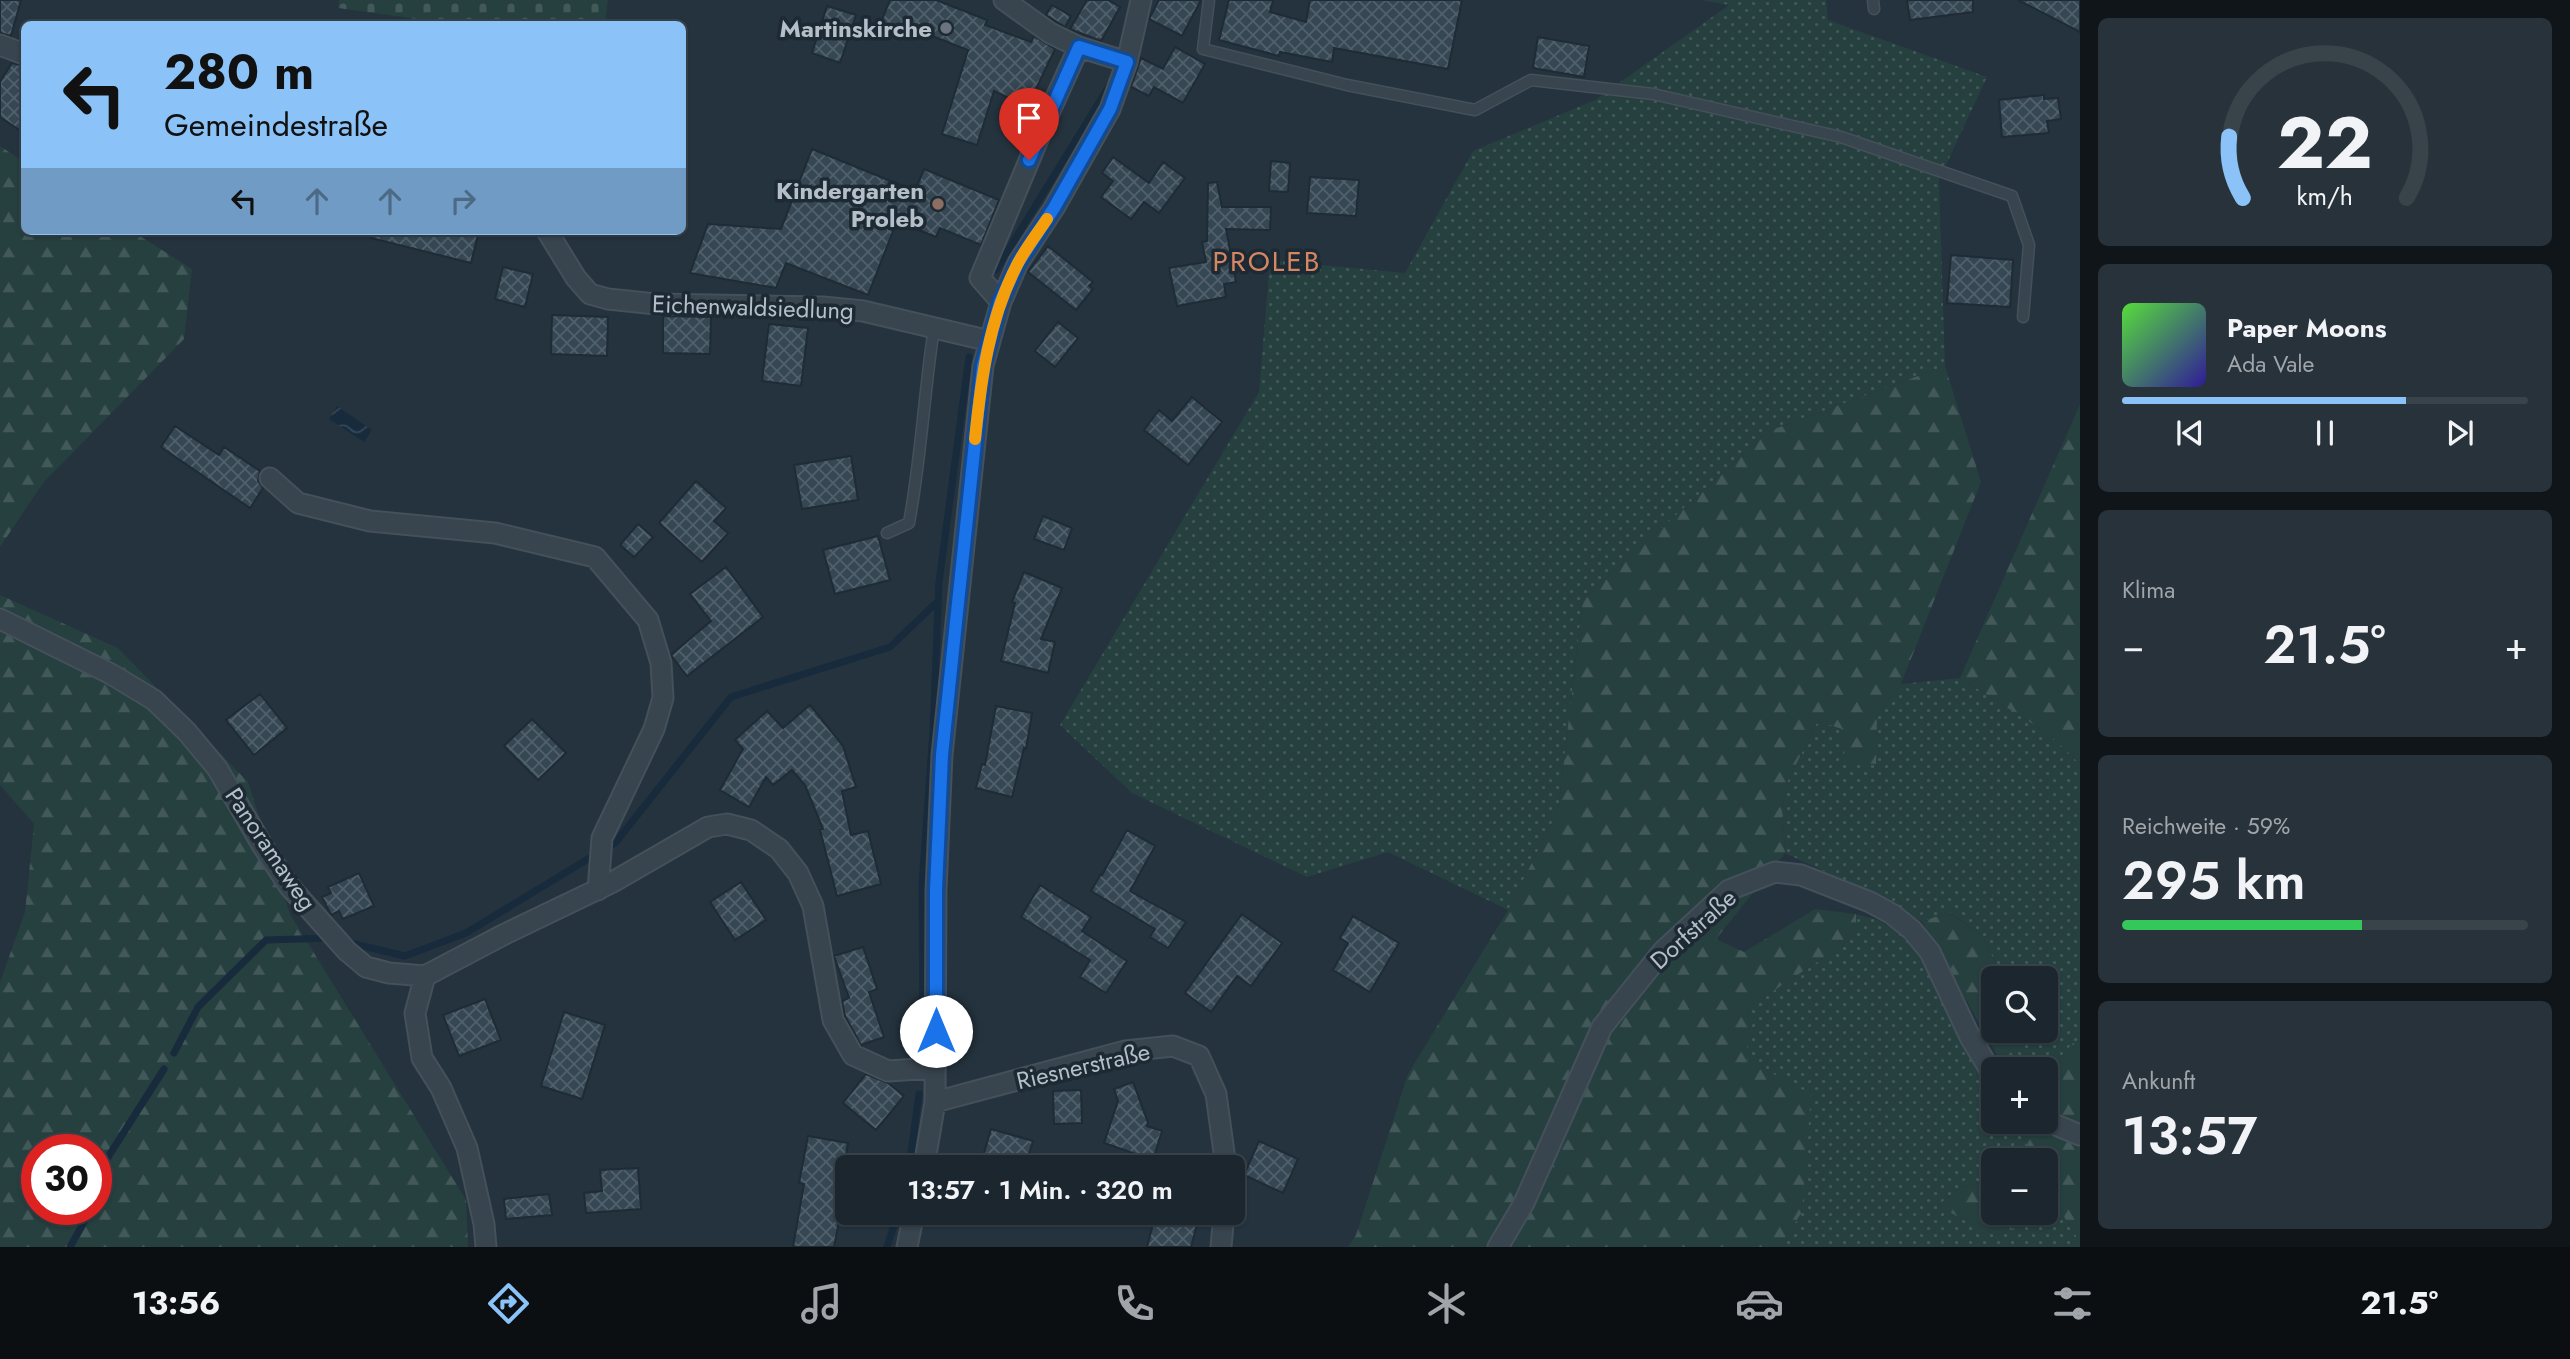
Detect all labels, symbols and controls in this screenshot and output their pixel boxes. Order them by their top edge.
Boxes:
place label: Martinskirche [780,11,932,46]
marker: Martinskirche [938,20,954,36]
text: 280 m [164,37,314,107]
icon: left [49,49,140,140]
pin [999,88,1059,160]
text: 22 [2277,90,2373,195]
icon: arrive [1010,99,1048,137]
text: Gemeindestraße [164,102,388,148]
place label: Kindergarten Proleb [776,173,924,236]
text: km/h [2297,178,2353,214]
icon: left [225,182,263,220]
icon: ahead [298,182,336,220]
icon: ahead [371,182,409,220]
icon: right [444,182,482,220]
marker: Kindergarten Proleb [930,196,946,212]
district label: PROLEB [1213,241,1321,282]
street label: Eichenwaldsiedlung [652,286,854,328]
text: Paper Moons [2227,309,2387,347]
text: Ada Vale [2227,347,2314,381]
icon: previous [2171,414,2209,452]
icon: pause [2306,414,2344,452]
icon: next [2441,414,2479,452]
text: Klima [2122,573,2175,607]
text: 21.5° [2264,607,2386,683]
text: − [2122,618,2144,673]
text: + [2505,618,2528,673]
street label: Panoramaweg [217,781,325,917]
text: Reichweite · 59% [2122,809,2290,843]
text: 295 km [2122,843,2306,919]
street label: Dorfstraße [1642,881,1744,977]
map controls [1981,966,2058,1225]
button: search [1981,966,2058,1043]
position arrow [899,994,973,1068]
street label: Riesnerstraße [1013,1034,1153,1098]
button: + [1981,1057,2058,1134]
text: Ankunft [2122,1064,2195,1098]
text: 13:57 [2122,1098,2257,1174]
speed limit sign: 30 [21,1134,112,1225]
button: − [1981,1148,2058,1225]
text: 13:57 · 1 Min. · 320 m [907,1171,1173,1209]
icon: directions [484,1279,533,1328]
icon: music [797,1279,846,1328]
icon: phone [1110,1279,1159,1328]
icon: climate [1422,1279,1471,1328]
icon: car [1735,1279,1784,1328]
icon: filters [2048,1279,2097,1328]
text: 13:56 [132,1280,220,1326]
text: 21.5° [2360,1280,2438,1326]

